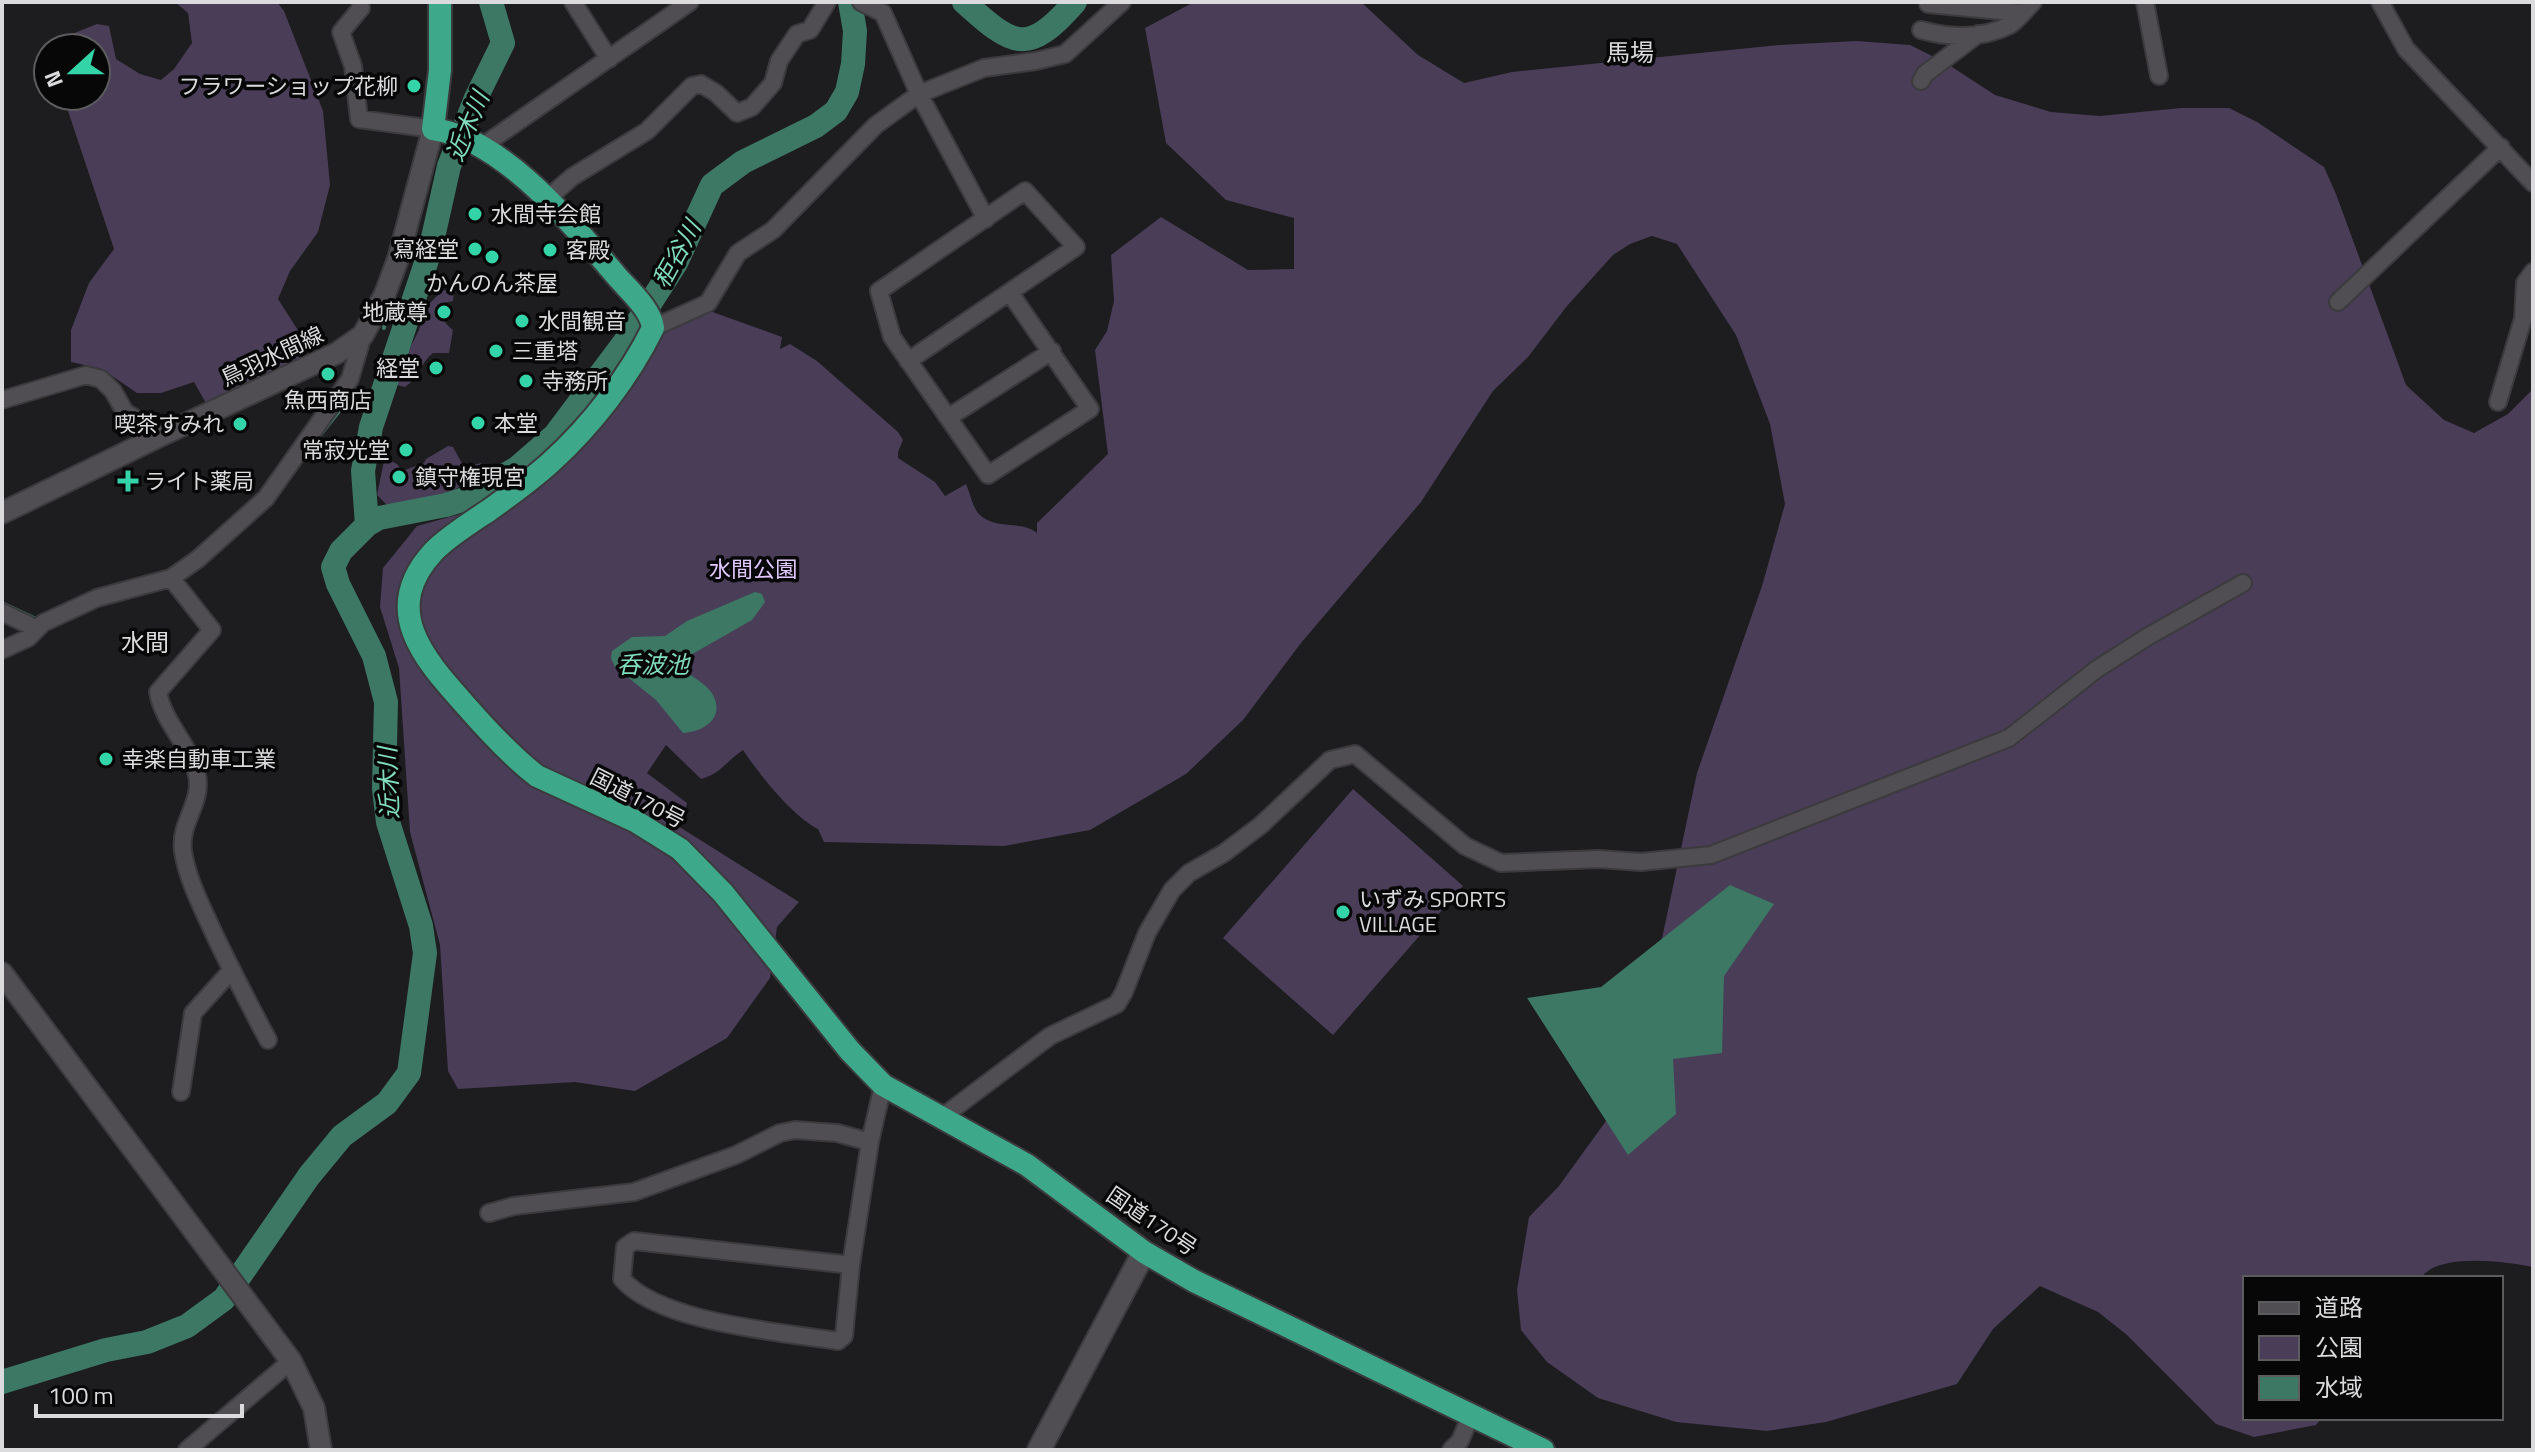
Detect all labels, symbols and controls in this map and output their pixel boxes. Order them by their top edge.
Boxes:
north arrow [32,32,112,112]
district label: 馬場 [1606,34,1654,70]
text: N [35,66,72,92]
place label: フラワーショップ花柳 [178,69,398,103]
marker: フラワーショップ花柳 [405,77,423,95]
water label: 近木川 [436,83,499,166]
place label: 水間寺会館 [491,197,601,231]
marker: 水間寺会館 [466,205,484,223]
water label: 秬谷川 [643,211,711,294]
place label: 寫経堂 [393,232,459,266]
place label: 客殿 [566,233,610,267]
marker: 寫経堂 [466,240,484,258]
marker: 客殿 [541,241,559,259]
marker: かんのん茶屋 [483,248,501,266]
place label: かんのん茶屋 [426,266,558,300]
place label: 地蔵尊 [362,295,428,329]
marker: 地蔵尊 [435,303,453,321]
place label: 水間観音 [538,304,626,338]
marker: 水間観音 [513,312,531,330]
street label: 鳥羽水間線 [215,317,329,395]
place label: 三重塔 [512,334,578,368]
marker: 三重塔 [487,342,505,360]
place label: 経堂 [376,351,420,385]
marker: 経堂 [427,359,445,377]
place label: 寺務所 [542,364,608,398]
marker: 魚西商店 [319,365,337,383]
marker: 寺務所 [517,372,535,390]
place label: 魚西商店 [284,383,372,417]
place label: 本堂 [494,406,538,440]
place label: 喫茶すみれ [114,407,224,441]
marker: 本堂 [469,414,487,432]
marker: 喫茶すみれ [231,415,249,433]
place label: 常寂光堂 [302,433,390,467]
marker: 常寂光堂 [397,441,415,459]
place label: 鎮守権現宮 [415,460,525,494]
place label: ライト薬局 [144,464,254,498]
marker: 鎮守権現宮 [390,468,408,486]
marker: ライト薬局 [119,472,137,490]
park label: 水間公園 [709,552,797,586]
district label: 水間 [121,624,169,660]
water label: 呑波池 [617,646,691,682]
place label: 幸楽自動車工業 [122,742,276,776]
water label: 近木川 [369,743,407,820]
marker: 幸楽自動車工業 [97,750,115,768]
street label: 国道170号 [584,759,692,837]
place label: いずみ SPORTS VILLAGE [1359,882,1506,941]
marker: いずみ SPORTS VILLAGE [1334,903,1352,921]
street label: 国道170号 [1100,1178,1204,1264]
legend [2243,1276,2503,1420]
text: 道路 [2315,1289,2363,1325]
text: 公園 [2315,1329,2363,1365]
scale bar [36,1368,242,1418]
text: 水域 [2315,1369,2363,1405]
text: 100 m [48,1377,114,1413]

